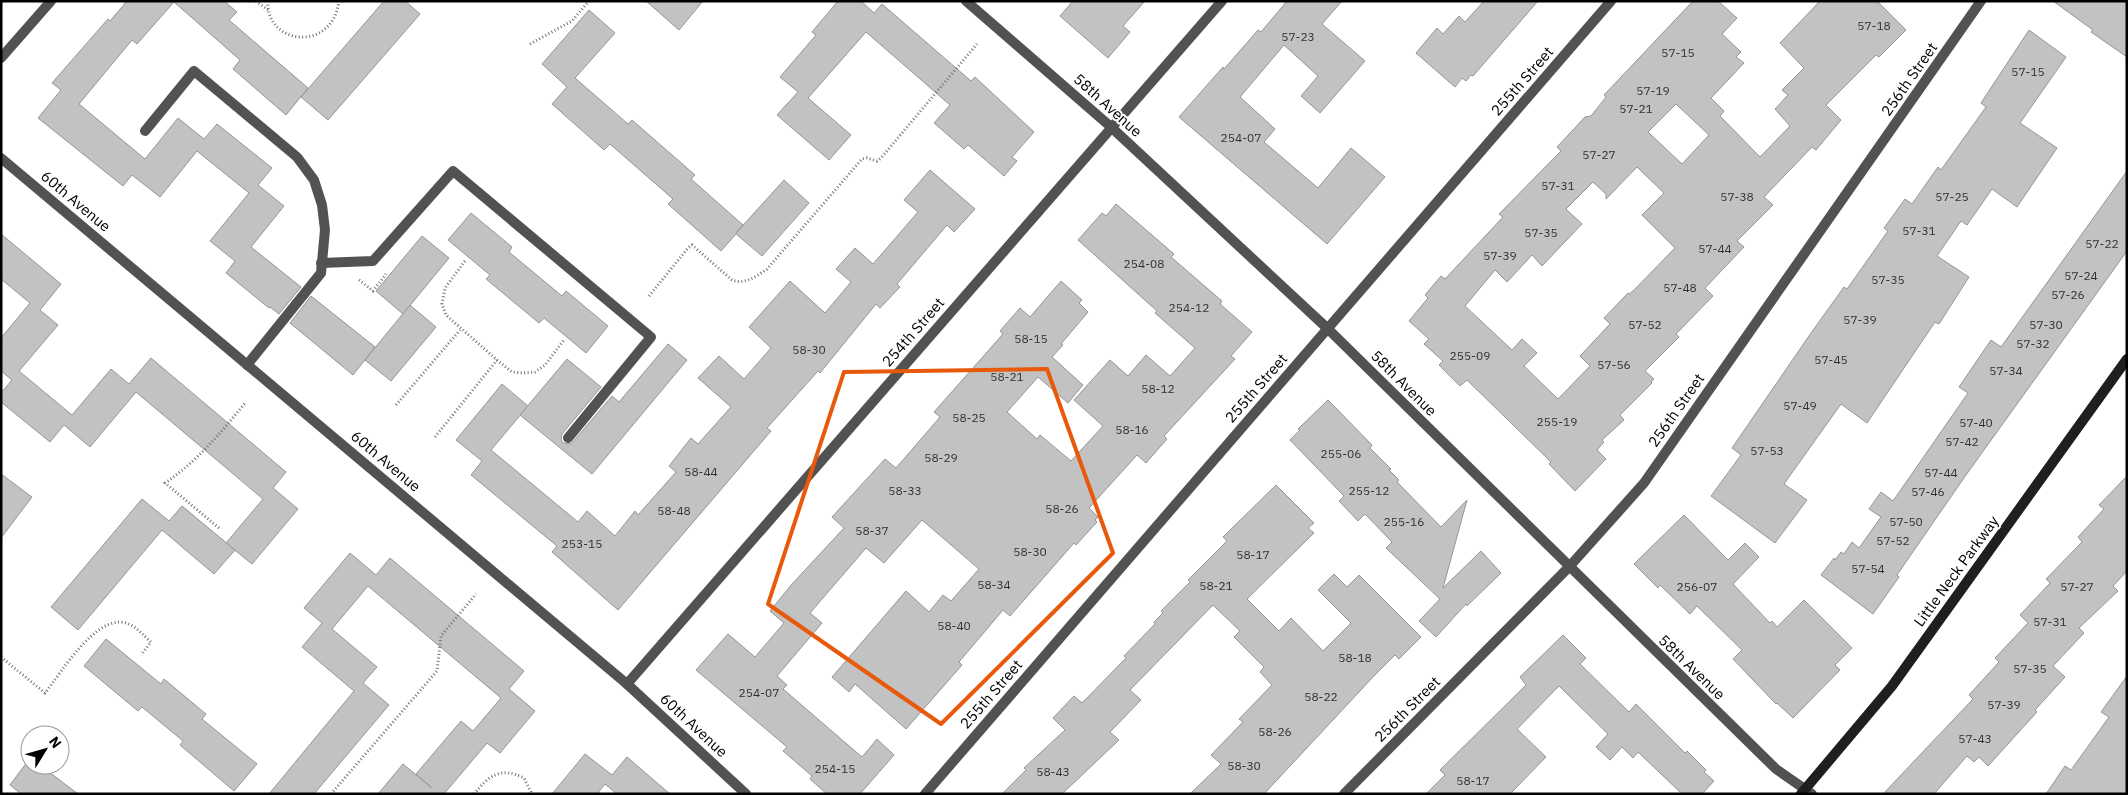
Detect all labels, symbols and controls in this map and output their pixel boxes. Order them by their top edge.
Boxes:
house number: 57-18 [1857,18,1891,33]
house number: 57-23 [1281,29,1315,44]
street label: 256th Street [1877,39,1941,119]
street label: 255th Street [1487,43,1557,119]
house number: 57-15 [1661,45,1695,60]
house number: 57-15 [2011,64,2045,79]
street label: 58th Avenue [1070,69,1146,141]
house number: 57-19 [1636,83,1670,98]
house number: 57-21 [1619,101,1653,116]
house number: 254-07 [1221,130,1261,145]
house number: 57-27 [1582,147,1616,162]
street label: 60th Avenue [37,166,115,236]
house number: 57-31 [1541,178,1575,193]
house number: 57-38 [1720,189,1754,204]
house number: 57-25 [1935,189,1969,204]
house number: 57-31 [1902,223,1936,238]
house number: 57-35 [1524,225,1558,240]
house number: 57-22 [2085,236,2119,251]
house number: 57-44 [1698,241,1732,256]
house number: 57-39 [1483,248,1517,263]
house number: 254-08 [1124,256,1164,271]
house number: 57-24 [2064,268,2098,283]
house number: 57-35 [1871,272,1905,287]
house number: 57-48 [1663,280,1697,295]
house number: 57-26 [2051,287,2085,302]
street label: 254th Street [878,294,948,370]
house number: 254-12 [1169,300,1209,315]
house number: 57-39 [1843,312,1877,327]
house number: 57-52 [1628,317,1662,332]
house number: 57-30 [2029,317,2063,332]
house number: 58-15 [1014,331,1048,346]
house number: 57-32 [2016,336,2050,351]
house number: 58-30 [792,342,826,357]
street label: 58th Avenue [1367,346,1441,420]
house number: 255-09 [1450,348,1490,363]
street label: 255th Street [1221,350,1291,426]
house number: 57-45 [1814,352,1848,367]
house number: 57-56 [1597,357,1631,372]
house number: 57-34 [1989,363,2023,378]
house number: 58-21 [990,369,1024,384]
street label: 256th Street [1644,370,1708,450]
house number: 58-12 [1141,381,1175,396]
house number: 57-49 [1783,398,1817,413]
house number: 58-25 [952,410,986,425]
house number: 255-19 [1537,414,1577,429]
house number: 57-40 [1959,415,1993,430]
house number: 58-16 [1115,422,1149,437]
street label: 60th Avenue [347,426,425,496]
house number: 57-42 [1945,434,1979,449]
house number: 57-53 [1750,443,1784,458]
house number: 255-06 [1321,446,1361,461]
house number: 58-29 [924,450,958,465]
house number: 58-44 [684,464,718,479]
house number: 57-44 [1924,465,1958,480]
house number: 58-33 [888,483,922,498]
house number: 255-12 [1349,483,1389,498]
house number: 57-46 [1911,484,1945,499]
house number: 58-26 [1045,501,1079,516]
house number: 58-48 [657,503,691,518]
street label: Little Neck Parkway [1909,511,2003,630]
house number: 255-16 [1384,514,1424,529]
house number: 57-50 [1889,514,1923,529]
house number: 58-37 [855,523,889,538]
house number: 57-52 [1876,533,1910,548]
house number: 253-15 [562,536,602,551]
house number: 58-30 [1013,544,1047,559]
house number: 58-17 [1236,547,1270,562]
house number: 57-54 [1851,561,1885,576]
house number: 58-34 [977,577,1011,592]
house number: 58-21 [1199,578,1233,593]
house number: 256-07 [1677,579,1717,594]
house number: 57-27 [2060,579,2094,594]
house number: 57-31 [2033,614,2067,629]
house number: 58-40 [937,618,971,633]
street label: 58th Avenue [1655,630,1729,704]
house number: 58-18 [1338,650,1372,665]
street label: 255th Street [956,656,1026,732]
house number: 57-35 [2013,661,2047,676]
street label: 256th Street [1370,672,1444,746]
house number: 254-07 [739,685,779,700]
street label: 60th Avenue [656,689,732,761]
house number: 58-22 [1304,689,1338,704]
house number: 57-39 [1987,697,2021,712]
house number: 58-26 [1258,724,1292,739]
north arrow [20,725,70,775]
house number: 57-43 [1958,731,1992,746]
text: N [45,733,66,752]
house number: 58-30 [1227,758,1261,773]
house number: 254-15 [815,761,855,776]
house number: 58-43 [1036,764,1070,779]
house number: 58-17 [1456,773,1490,788]

